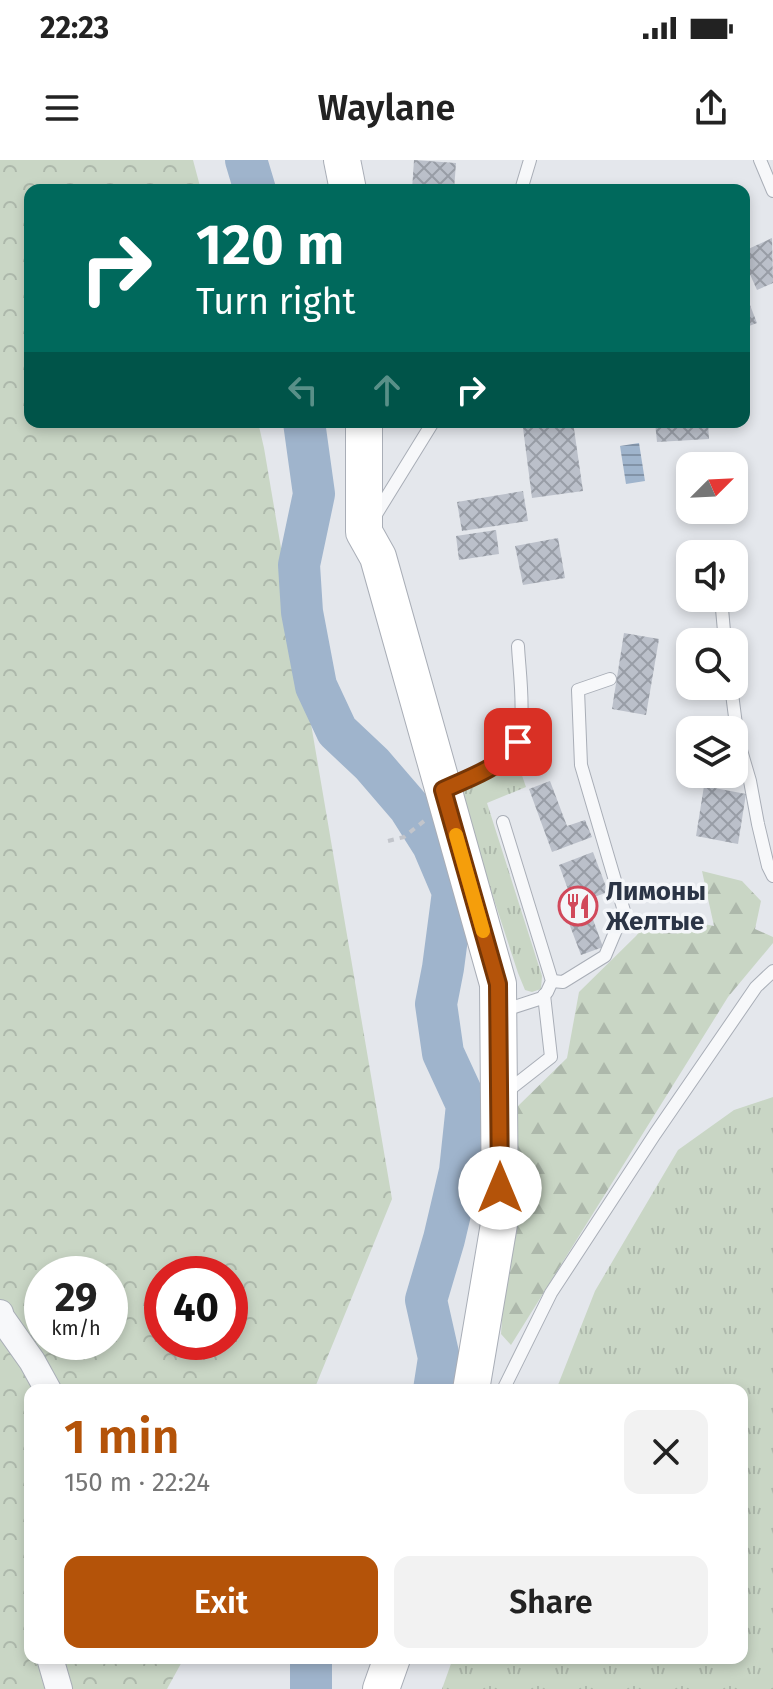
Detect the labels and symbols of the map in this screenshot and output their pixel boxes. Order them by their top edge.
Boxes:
north arrow [676,452,748,524]
pin [484,708,552,776]
place label: Лимоны Желтые [605,876,706,937]
restaurant icon: Лимоны Желтые [557,885,599,927]
position arrow [458,1146,542,1230]
speed limit sign: 40 [144,1256,248,1360]

